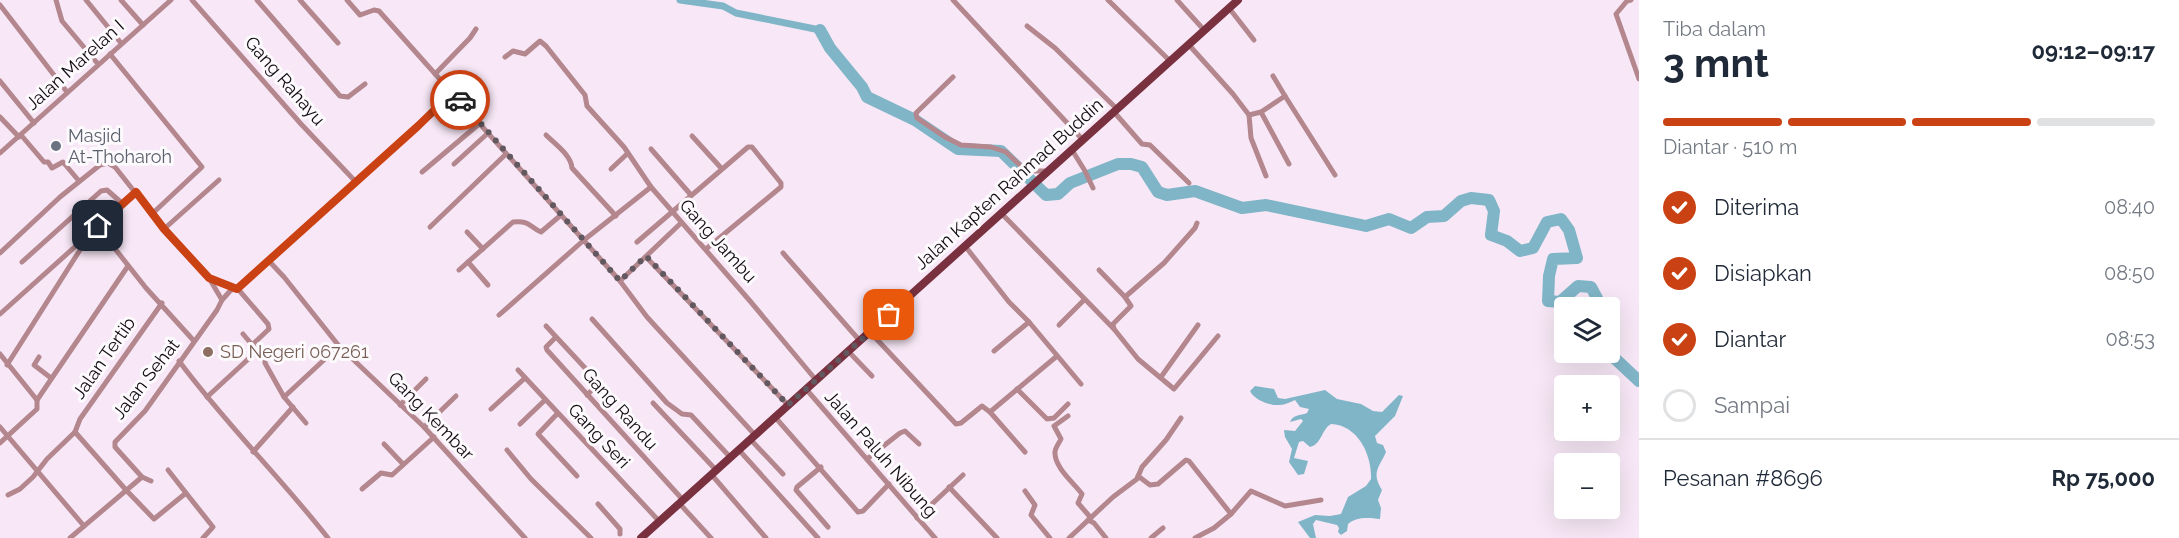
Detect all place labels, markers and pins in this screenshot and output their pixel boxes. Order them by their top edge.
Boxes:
place label: Masjid At-Thoharoh [68,125,172,167]
marker: Masjid At-Thoharoh [49,139,63,153]
pin [72,200,123,251]
pin [863,289,914,340]
place label: SD Negeri 067261 [220,341,369,362]
marker: SD Negeri 067261 [201,345,215,359]

